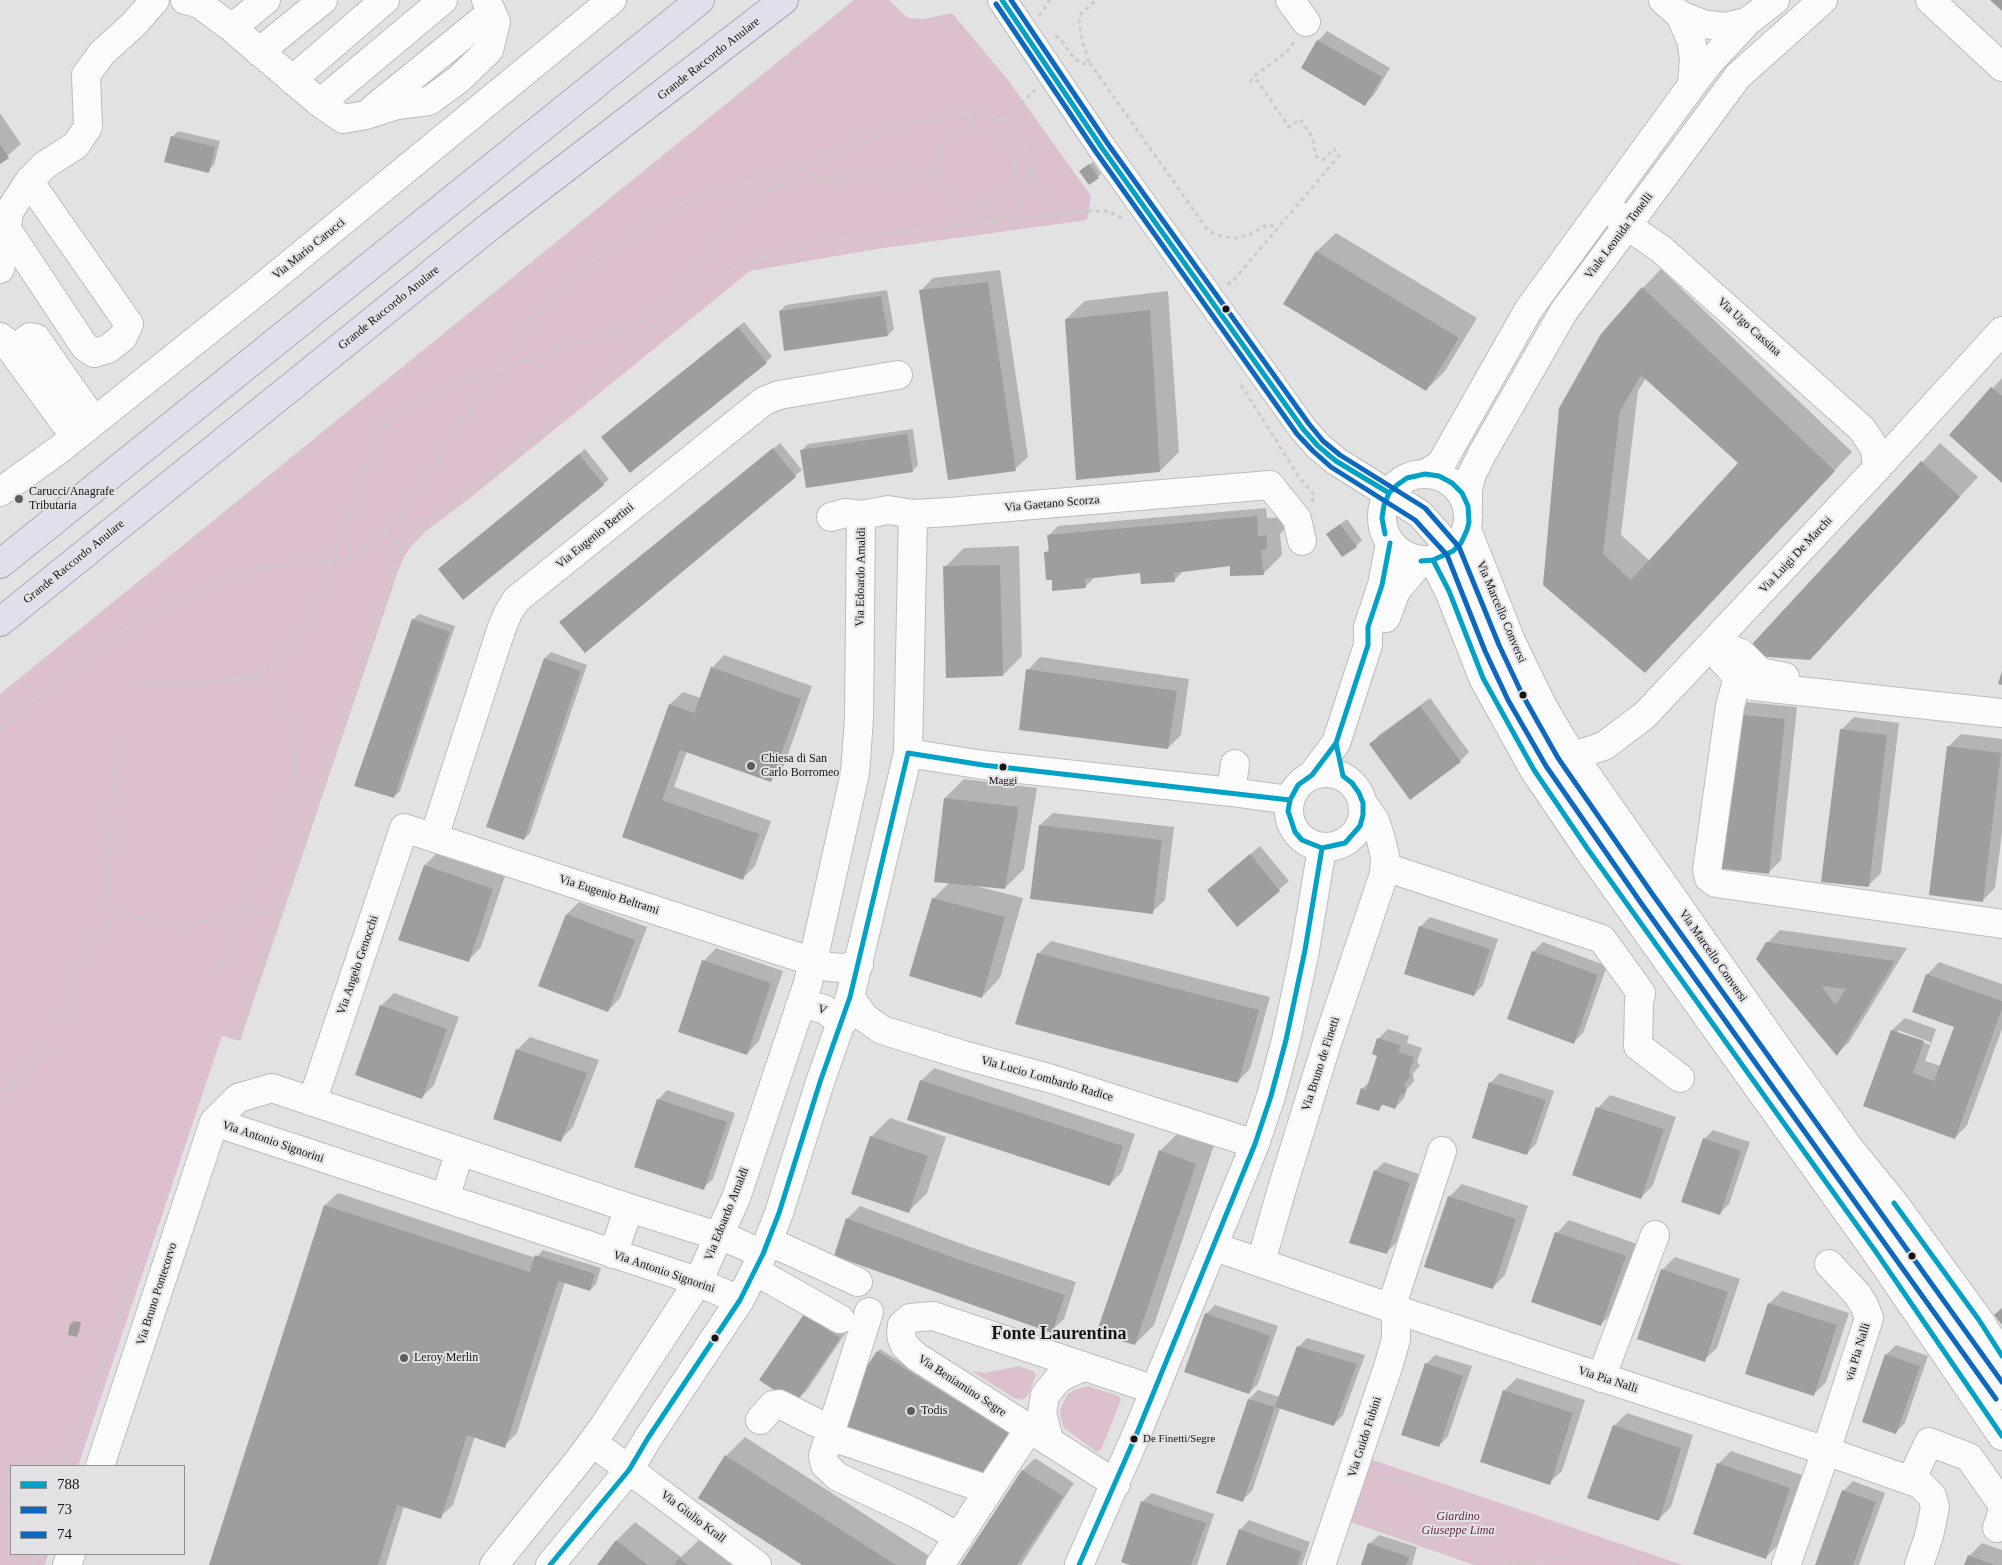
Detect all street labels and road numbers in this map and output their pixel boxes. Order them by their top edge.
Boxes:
street label: Grande Raccordo Anulare [655,15,763,103]
street label: Viale Leonida Tonelli [1582,190,1656,282]
street label: Via Mario Carucci [270,215,348,283]
street label: Grande Raccordo Anulare [336,263,442,353]
street label: Via Ugo Cassina [1714,295,1784,359]
street label: Via Gaetano Scorza [1004,493,1100,515]
street label: Via Eugenio Bertini [553,500,637,572]
street label: Via Luigi De Marchi [1757,513,1835,597]
street label: Grande Raccordo Anulare [21,517,127,607]
street label: Via Edoardo Amaldi [853,527,869,627]
street label: Via Marcello Conversi [1473,559,1529,665]
street label: Via Eugenio Beltrami [557,872,661,918]
street label: Via Marcello Conversi [1676,907,1750,1005]
street label: Via Angelo Genocchi [334,914,382,1016]
street label: V [816,1002,828,1018]
street label: Via Bruno de Finetti [1299,1015,1343,1113]
street label: Via Lucio Lombardo Radice [979,1053,1115,1105]
street label: Via Antonio Signorini [220,1118,326,1166]
street label: Via Edoardo Amaldi [702,1165,752,1263]
street label: Via Bruno Pontecorvo [134,1241,180,1347]
street label: Via Antonio Signorini [611,1248,717,1296]
street label: via Pia Nalli [1842,1321,1874,1383]
street label: Via Beniamino Segre [915,1352,1009,1420]
street label: Via Pia Nalli [1576,1364,1640,1396]
street label: Via Guido Fubini [1345,1395,1385,1479]
street label: Via Giulio Krall [658,1488,728,1546]

